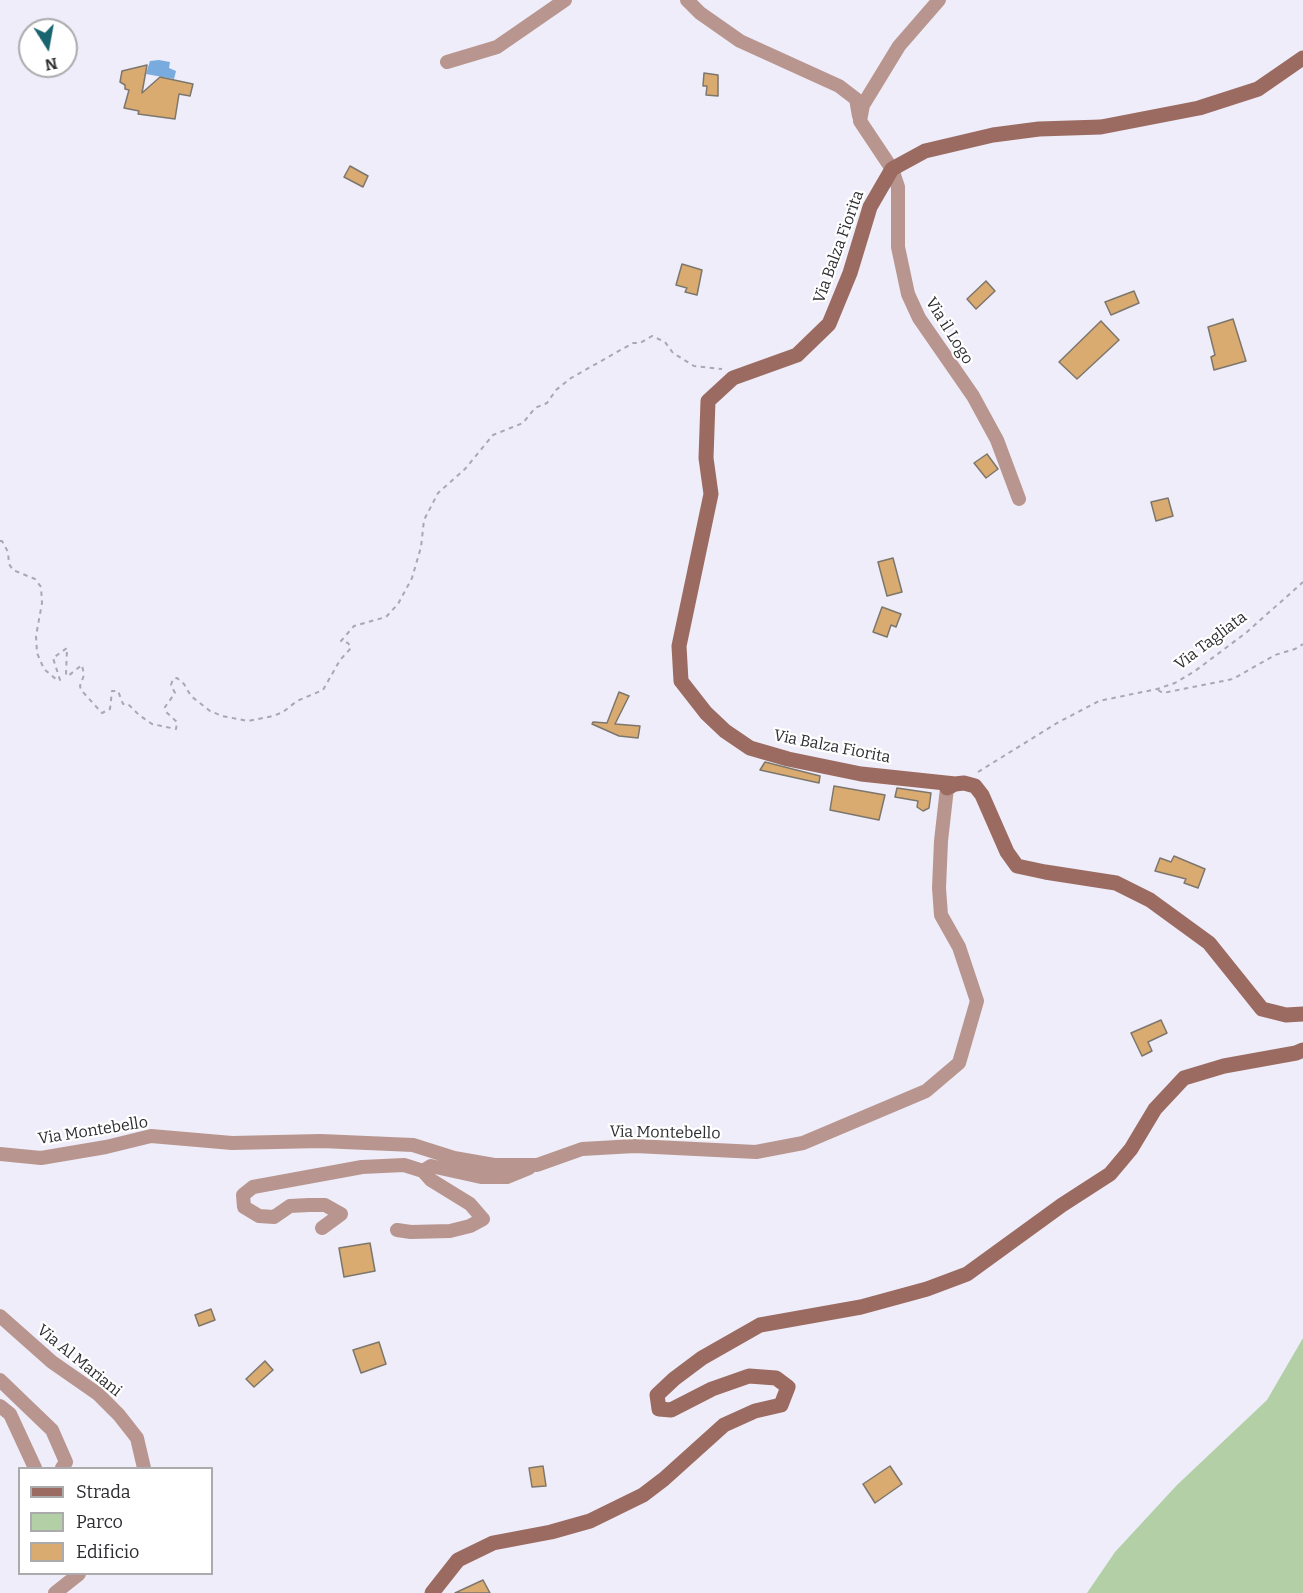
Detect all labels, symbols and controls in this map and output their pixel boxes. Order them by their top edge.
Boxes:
north arrow [18,18,78,78]
text: N [43,54,59,75]
street label: Via Balza Fiorita [810,188,868,306]
street label: Via il Logo [921,294,977,368]
street label: Via Tagliata [1171,608,1251,674]
street label: Via Balza Fiorita [772,726,892,768]
street label: Via Montebello [37,1113,149,1149]
street label: Via Montebello [609,1122,721,1144]
street label: Via Al Mariani [33,1321,125,1401]
legend [18,1467,213,1575]
text: Strada [76,1481,131,1503]
text: Parco [76,1511,123,1533]
text: Edificio [76,1541,139,1563]

